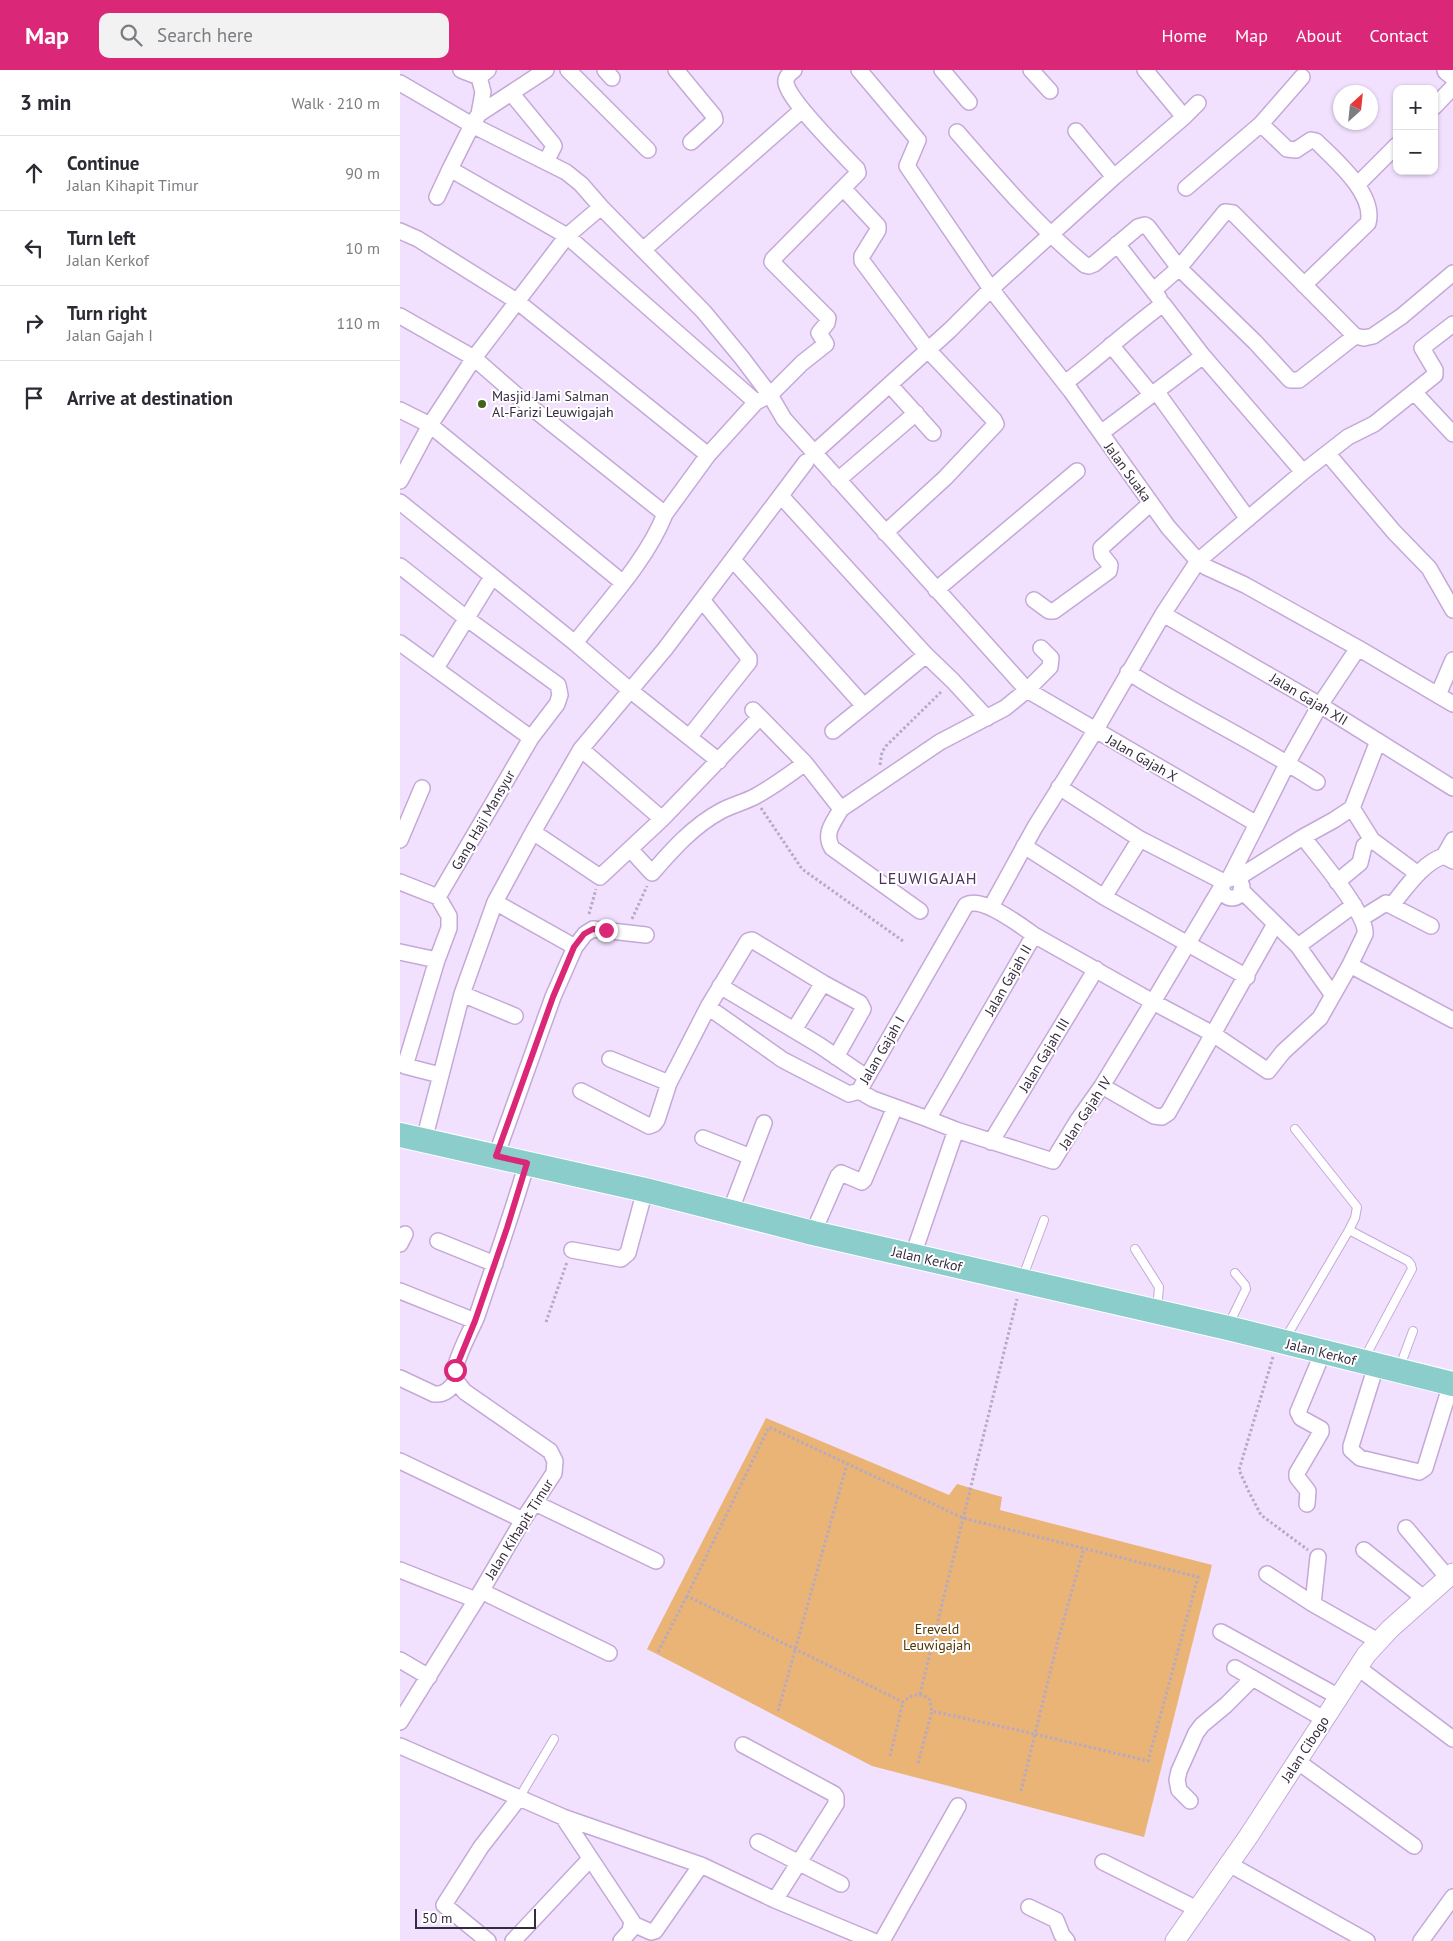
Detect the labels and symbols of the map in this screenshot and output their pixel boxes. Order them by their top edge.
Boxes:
north arrow [1333,85,1378,130]
place label: Masjid Jami Salman Al-Farizi Leuwigajah [492,387,614,421]
marker: Masjid Jami Salman Al-Farizi Leuwigajah [476,398,488,410]
street label: Jalan Suaka [1100,438,1156,505]
street label: Jalan Gajah XII [1266,668,1351,729]
street label: Jalan Gajah X [1102,730,1181,786]
street label: Gang Haji Mansyur [447,767,519,873]
district label: LEUWIGAJAH [878,868,978,888]
route end [595,919,618,942]
street label: Jalan Gajah II [980,941,1036,1020]
street label: Jalan Gajah I [855,1013,909,1088]
street label: Jalan Gajah III [1014,1015,1073,1096]
street label: Jalan Gajah IV [1054,1073,1115,1154]
street label: Jalan Kerkof [889,1242,964,1276]
street label: Jalan Kerkof [1283,1334,1358,1370]
route start [444,1359,467,1382]
street label: Jalan Kihapit Timur [480,1475,557,1583]
park label: Ereveld Leuwigajah [903,1620,971,1654]
street label: Jalan Cibogo [1276,1713,1333,1786]
scale bar [415,1906,536,1929]

